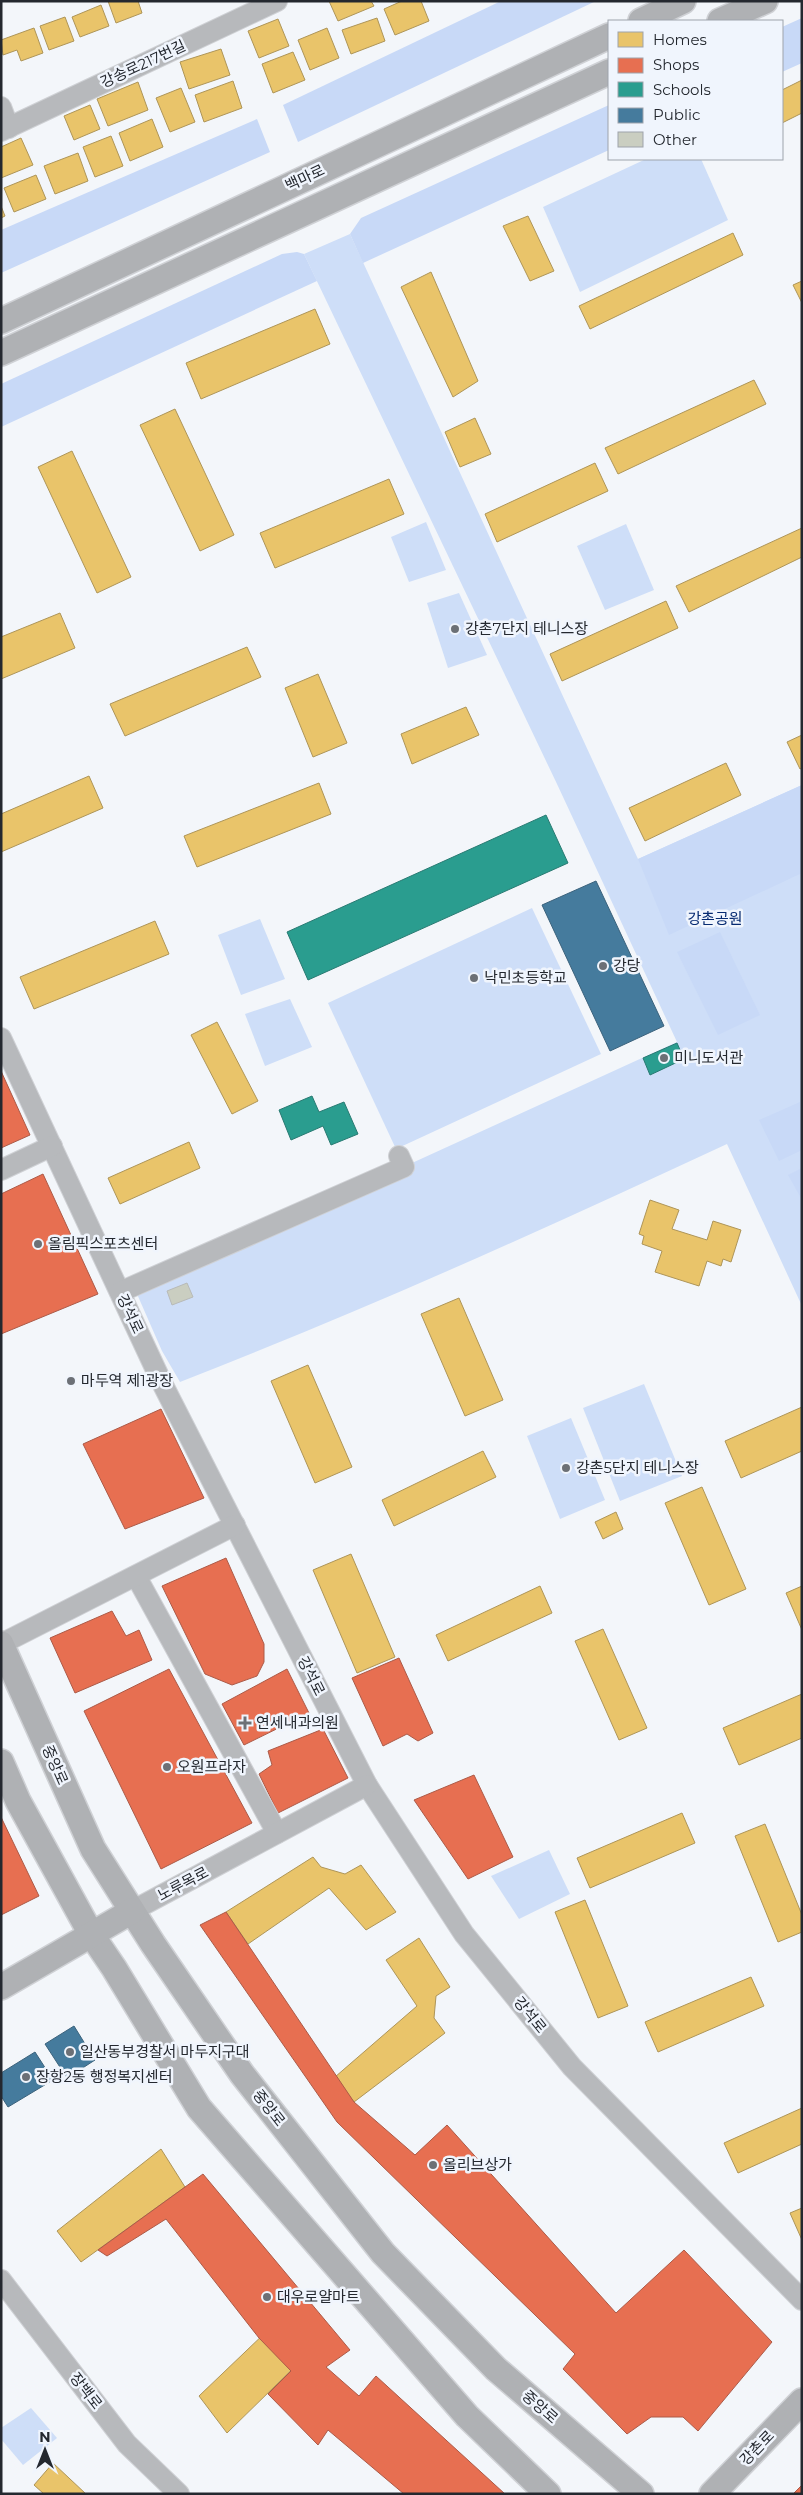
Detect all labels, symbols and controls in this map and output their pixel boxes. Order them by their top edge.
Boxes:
legend [608,20,783,160]
text: Homes [653,30,707,49]
street label: 강송로217번길 [97,36,188,92]
text: Shops [653,55,699,74]
text: Schools [653,80,711,99]
text: Public [653,105,701,124]
text: Other [653,130,697,149]
street label: 백마로 [282,160,328,195]
place label: 강촌7단지 테니스장 [465,619,588,638]
marker: 강촌7단지 테니스장 [449,623,461,635]
park label: 강촌공원 [687,909,743,928]
place label: 강당 [613,956,641,975]
marker: 강당 [597,960,609,972]
place label: 낙민초등학교 [484,968,567,987]
marker: 낙민초등학교 [468,972,480,984]
place label: 미니도서관 [674,1048,743,1067]
marker: 미니도서관 [658,1052,670,1064]
place label: 올림픽스포츠센터 [48,1234,158,1253]
marker: 올림픽스포츠센터 [32,1238,44,1250]
street label: 강석로 [113,1291,148,1337]
place label: 마두역 제1광장 [81,1371,173,1390]
marker: 마두역 제1광장 [65,1375,77,1387]
place label: 강촌5단지 테니스장 [576,1458,699,1477]
marker: 강촌5단지 테니스장 [560,1462,572,1474]
street label: 강석로 [294,1653,329,1699]
place label: 연세내과의원 [256,1713,339,1732]
marker: 연세내과의원 [238,1716,252,1730]
street label: 중앙로 [38,1742,73,1788]
place label: 오원프라자 [177,1757,246,1776]
marker: 오원프라자 [161,1761,173,1773]
street label: 노루목로 [154,1862,212,1905]
street label: 강석로 [510,1993,551,2037]
place label: 일산동부경찰서 마두지구대 [80,2042,250,2061]
marker: 일산동부경찰서 마두지구대 [64,2046,76,2058]
place label: 장항2동 행정복지센터 [36,2067,173,2086]
marker: 장항2동 행정복지센터 [20,2071,32,2083]
street label: 중앙로 [249,2086,290,2130]
place label: 올리브상가 [443,2155,512,2174]
marker: 올리브상가 [427,2159,439,2171]
place label: 대우로얄마트 [277,2287,360,2306]
marker: 대우로얄마트 [261,2291,273,2303]
street label: 장백로 [66,2369,107,2413]
street label: 중앙로 [518,2386,562,2427]
north arrow [20,2425,70,2475]
street label: 강촌로 [735,2426,778,2469]
text: N [39,2428,51,2446]

